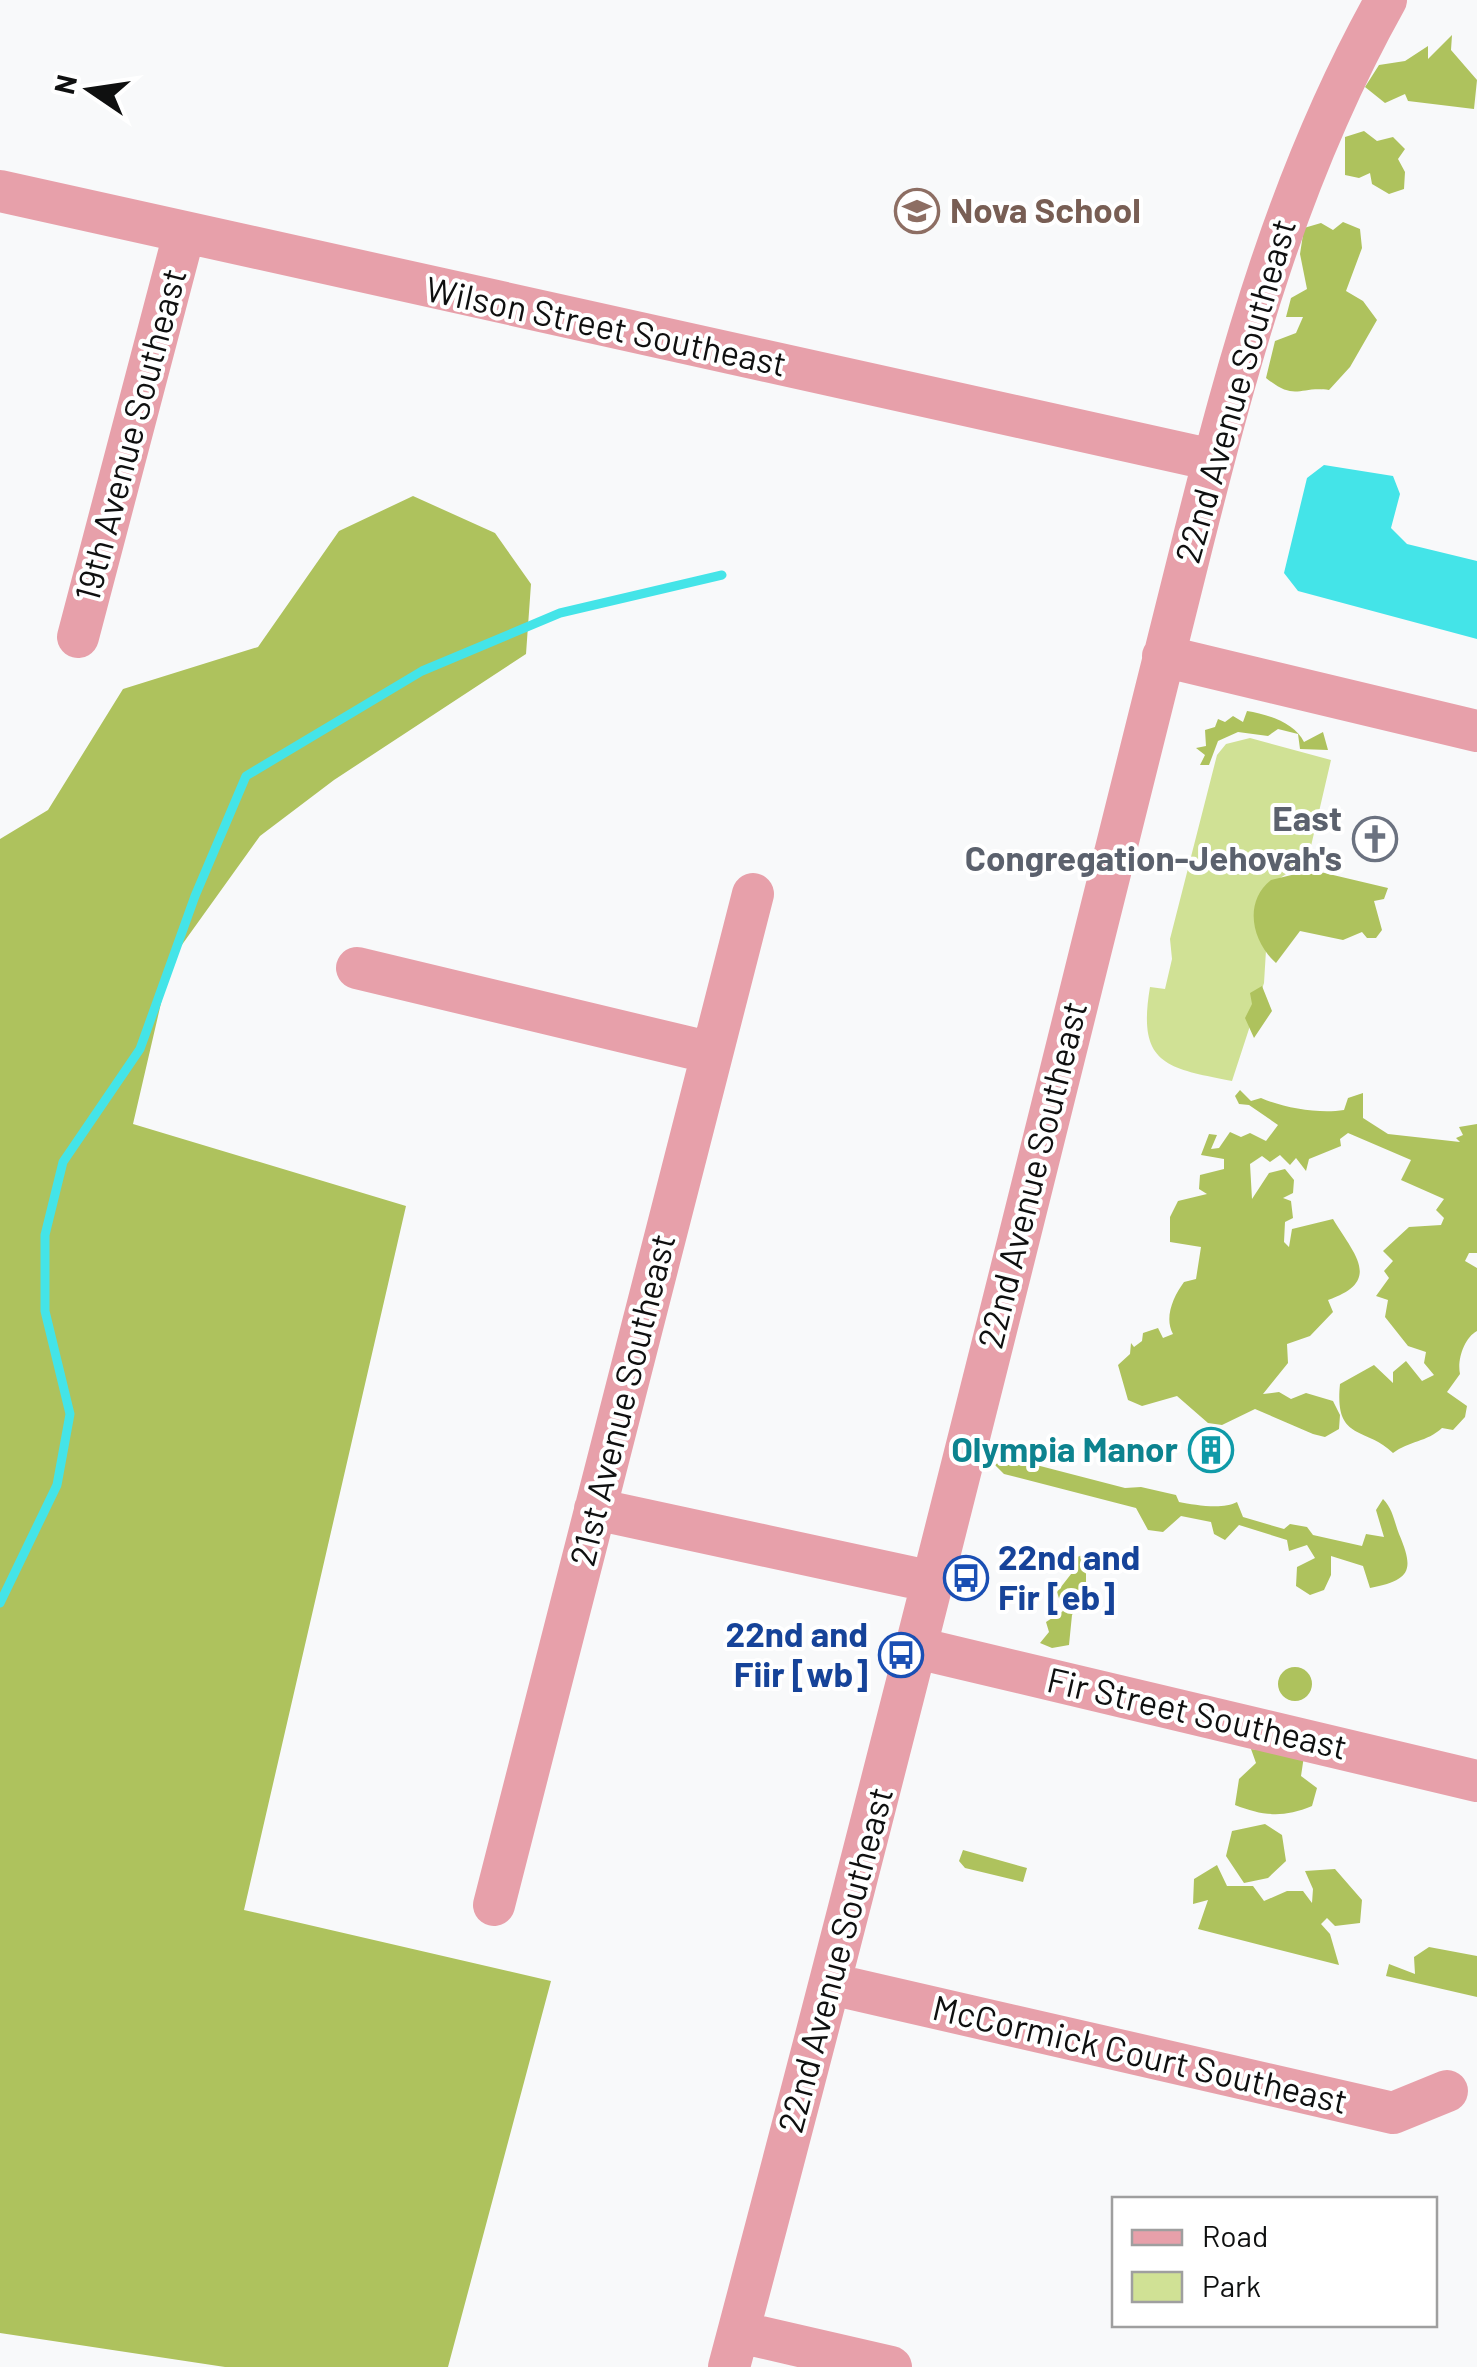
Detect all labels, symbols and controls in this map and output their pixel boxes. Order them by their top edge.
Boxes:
north arrow [40,40,140,140]
text: N [46,71,83,97]
school or university icon: Nova School [894,188,940,234]
place label: Nova School [950,188,1141,230]
street label: 22nd Avenue Southeast [1165,214,1303,567]
street label: 19th Avenue Southeast [64,263,194,606]
street label: Wilson Street Southeast [422,266,791,384]
place label: East Congregation-Jehovah's [965,796,1342,878]
church icon: East Congregation-Jehovah's [1352,816,1398,862]
street label: 22nd Avenue Southeast [968,997,1095,1352]
street label: 21st Avenue Southeast [559,1229,683,1570]
place label: Olympia Manor [951,1427,1179,1469]
building icon: Olympia Manor [1188,1427,1234,1473]
place label: 22nd and Fir [eb] [998,1535,1140,1617]
bus stop icon: 22nd and Fir [eb] [943,1555,989,1601]
place label: 22nd and Fiir [wb] [726,1612,868,1694]
bus stop icon: 22nd and Fiir [wb] [878,1632,924,1678]
street label: Fir Street Southeast [1043,1657,1352,1767]
street label: 22nd Avenue Southeast [768,1782,900,2137]
street label: McCormick Court Southeast [929,1985,1352,2121]
legend [1112,2197,1437,2327]
text: Road [1202,2217,1268,2253]
text: Park [1202,2267,1261,2303]

